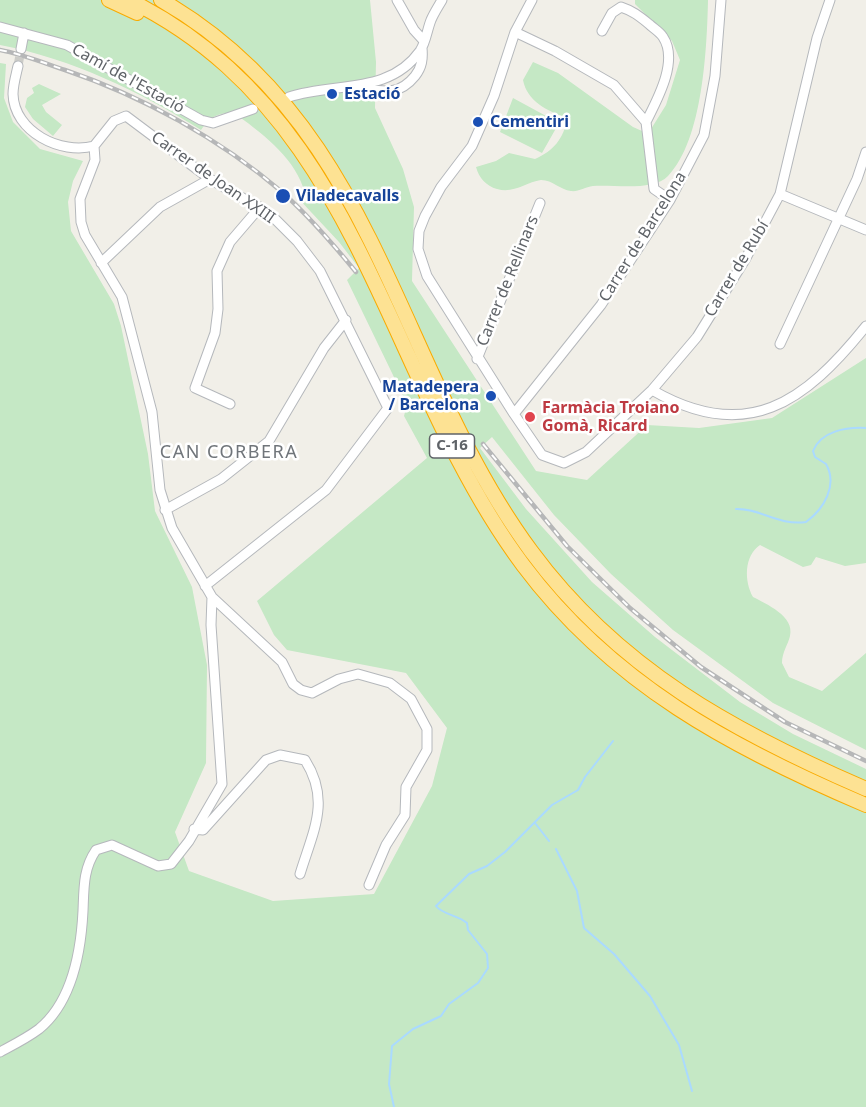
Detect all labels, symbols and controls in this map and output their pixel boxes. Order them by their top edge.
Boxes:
street label: Camí de l'Estació [68,40,188,118]
place label: Estació [344,84,401,104]
marker: Estació [325,87,339,101]
place label: Cementiri [490,112,569,132]
marker: Cementiri [471,115,485,129]
street label: Carrer de Joan XXIII [147,128,279,228]
street label: Carrer de Barcelona [595,168,691,306]
place label: Viladecavalls [296,186,399,206]
marker: Viladecavalls [274,187,292,205]
street label: Carrer de Rellinars [473,213,543,349]
street label: Carrer de Rubí [701,218,773,320]
place label: Matadepera / Barcelona [382,377,479,415]
marker: Matadepera / Barcelona [484,389,498,403]
place label: Farmàcia Troiano Gomà, Ricard [542,398,680,436]
marker: Farmàcia Troiano Gomà, Ricard [523,410,537,424]
road number: C-16 [430,434,474,458]
district label: CAN CORBERA [160,442,298,464]

